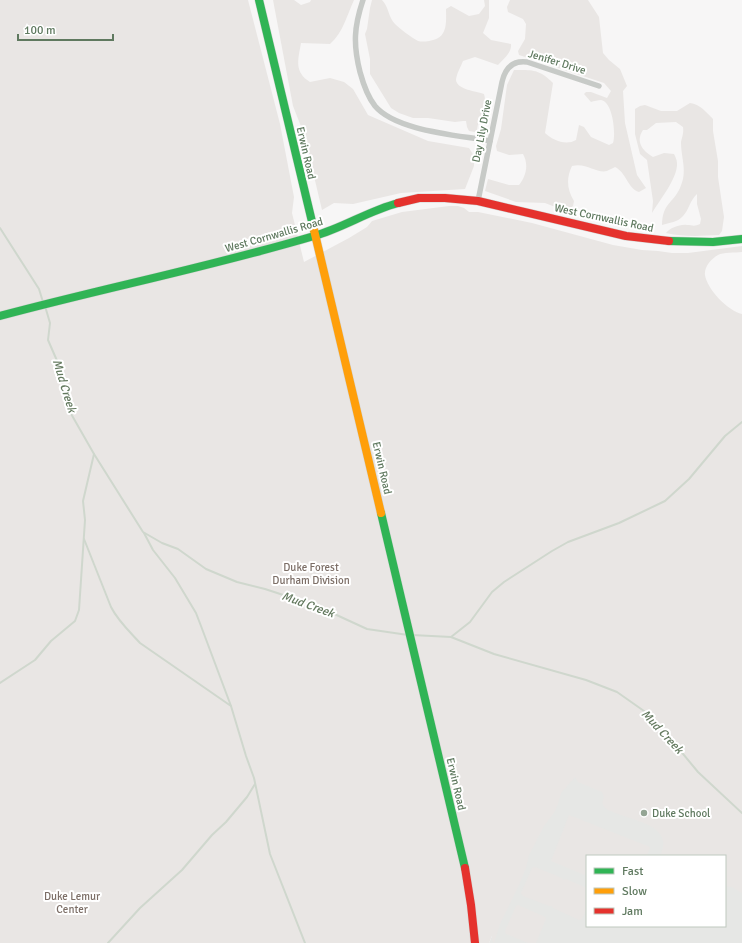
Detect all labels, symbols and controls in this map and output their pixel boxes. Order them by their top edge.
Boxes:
scale bar [18,16,113,42]
text: 100 m [24,23,56,38]
street label: Jenifer Drive [527,47,587,77]
street label: Day Lily Drive [470,98,494,164]
street label: Erwin Road [294,125,318,181]
street label: West Cornwallis Road [553,201,655,235]
street label: West Cornwallis Road [224,215,325,255]
water label: Mud Creek [49,358,79,415]
street label: Erwin Road [370,440,394,496]
park label: Duke Forest Durham Division [272,561,350,587]
water label: Mud Creek [280,589,337,622]
water label: Mud Creek [638,707,687,758]
street label: Erwin Road [444,756,468,812]
place label: Duke School [652,807,710,820]
marker: Duke School [639,808,649,818]
legend [586,855,726,927]
text: Fast [622,864,643,879]
text: Slow [622,884,647,899]
park label: Duke Lemur Center [44,890,100,916]
text: Jam [622,904,643,919]

